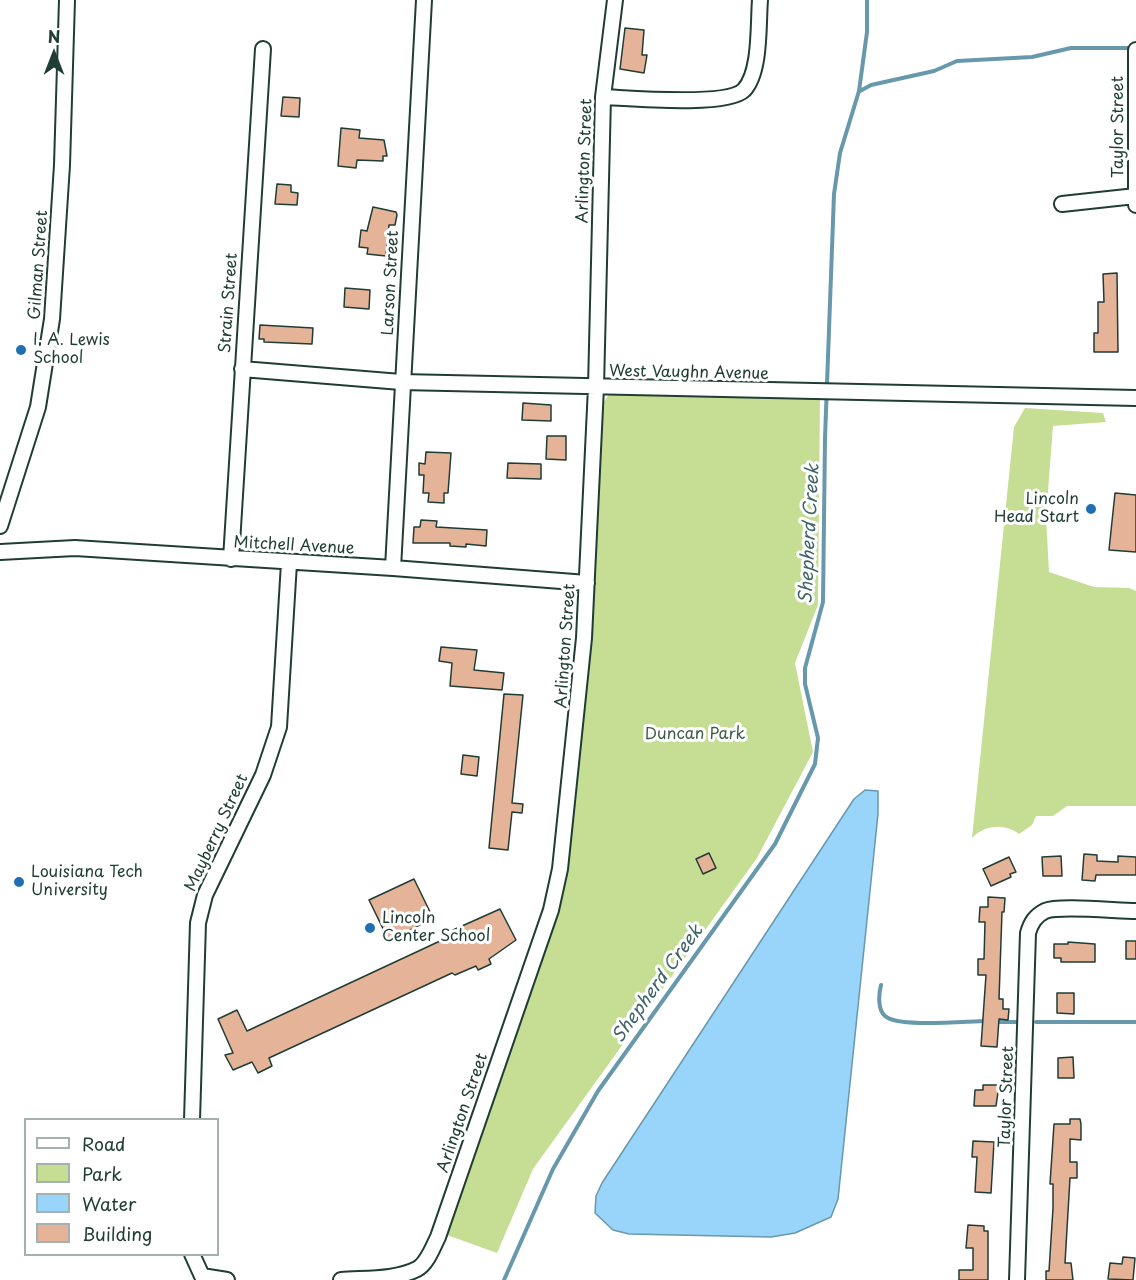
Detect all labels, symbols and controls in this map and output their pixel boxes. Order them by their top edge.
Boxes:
north arrow [24,24,84,84]
text: N [48,24,60,48]
street label: Taylor Street [1109,76,1129,178]
street label: Arlington Street [573,98,597,224]
street label: Gilman Street [26,210,52,320]
street label: Larson Street [379,230,403,336]
street label: Strain Street [216,252,242,354]
place label: I. A. Lewis School [33,331,110,369]
marker: I. A. Lewis School [14,343,28,357]
street label: West Vaughn Avenue [609,362,769,384]
water label: Shepherd Creek [796,464,824,604]
place label: Lincoln Head Start [994,490,1079,528]
marker: Lincoln Head Start [1084,502,1098,516]
street label: Mitchell Avenue [233,533,355,559]
street label: Arlington Street [552,583,580,709]
park label: Duncan Park [645,725,745,745]
street label: Mayberry Street [181,771,253,895]
place label: Louisiana Tech University [31,863,143,901]
marker: Louisiana Tech University [12,875,26,889]
place label: Lincoln Center School [382,909,490,947]
marker: Lincoln Center School [363,921,377,935]
water label: Shepherd Creek [608,921,708,1047]
street label: Taylor Street [996,1046,1018,1148]
street label: Arlington Street [434,1051,492,1175]
legend [24,1118,219,1256]
text: Road [82,1130,126,1157]
text: Park [82,1160,122,1187]
text: Water [82,1190,136,1217]
text: Building [82,1220,152,1247]

